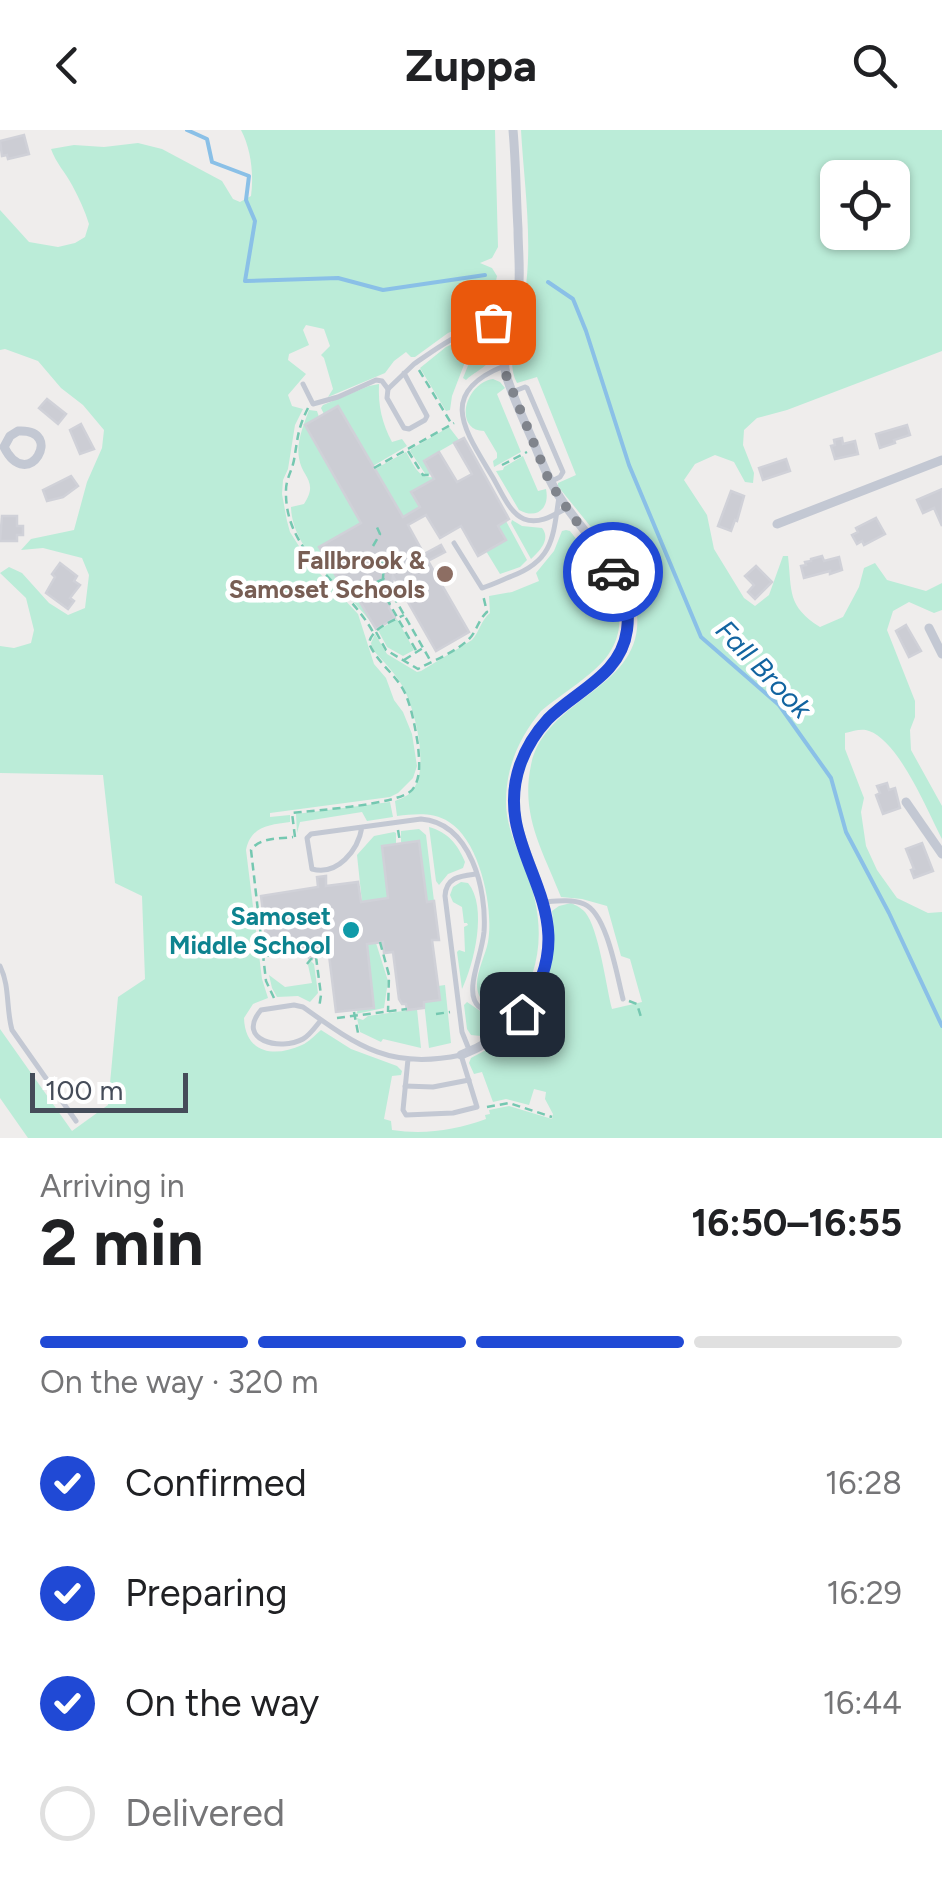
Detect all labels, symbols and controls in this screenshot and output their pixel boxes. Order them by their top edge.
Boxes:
icon: back [40,38,95,93]
text: Zuppa [405,38,537,92]
icon: search [847,38,902,93]
map controls [820,160,910,250]
button: locate [820,160,910,250]
pin [451,280,536,365]
icon: bag [466,295,521,350]
courier [563,522,663,622]
place label: Fallbrook & Samoset Schools [229,545,426,604]
icon: car [586,545,641,600]
marker: Fallbrook & Samoset Schools [434,563,456,585]
water label: Fall Brook [709,613,820,726]
place label: Samoset Middle School [169,901,331,960]
marker: Samoset Middle School [340,919,362,941]
pin [480,972,565,1057]
icon: home [495,987,550,1042]
scale bar [30,1068,188,1113]
text: 100 m [45,1073,123,1107]
text: Arriving in [40,1167,185,1205]
text: 16:50–16:55 [691,1200,902,1246]
text: 2 min [40,1203,204,1281]
text: On the way · 320 m [40,1363,318,1401]
icon: check [40,1456,95,1511]
text: Confirmed [125,1460,307,1506]
text: 16:28 [825,1464,902,1502]
icon: check [40,1566,95,1621]
text: Preparing [125,1570,287,1616]
text: 16:29 [827,1574,902,1612]
icon: check [40,1676,95,1731]
text: On the way [125,1680,319,1726]
text: 16:44 [823,1684,902,1722]
text: Delivered [125,1790,285,1836]

